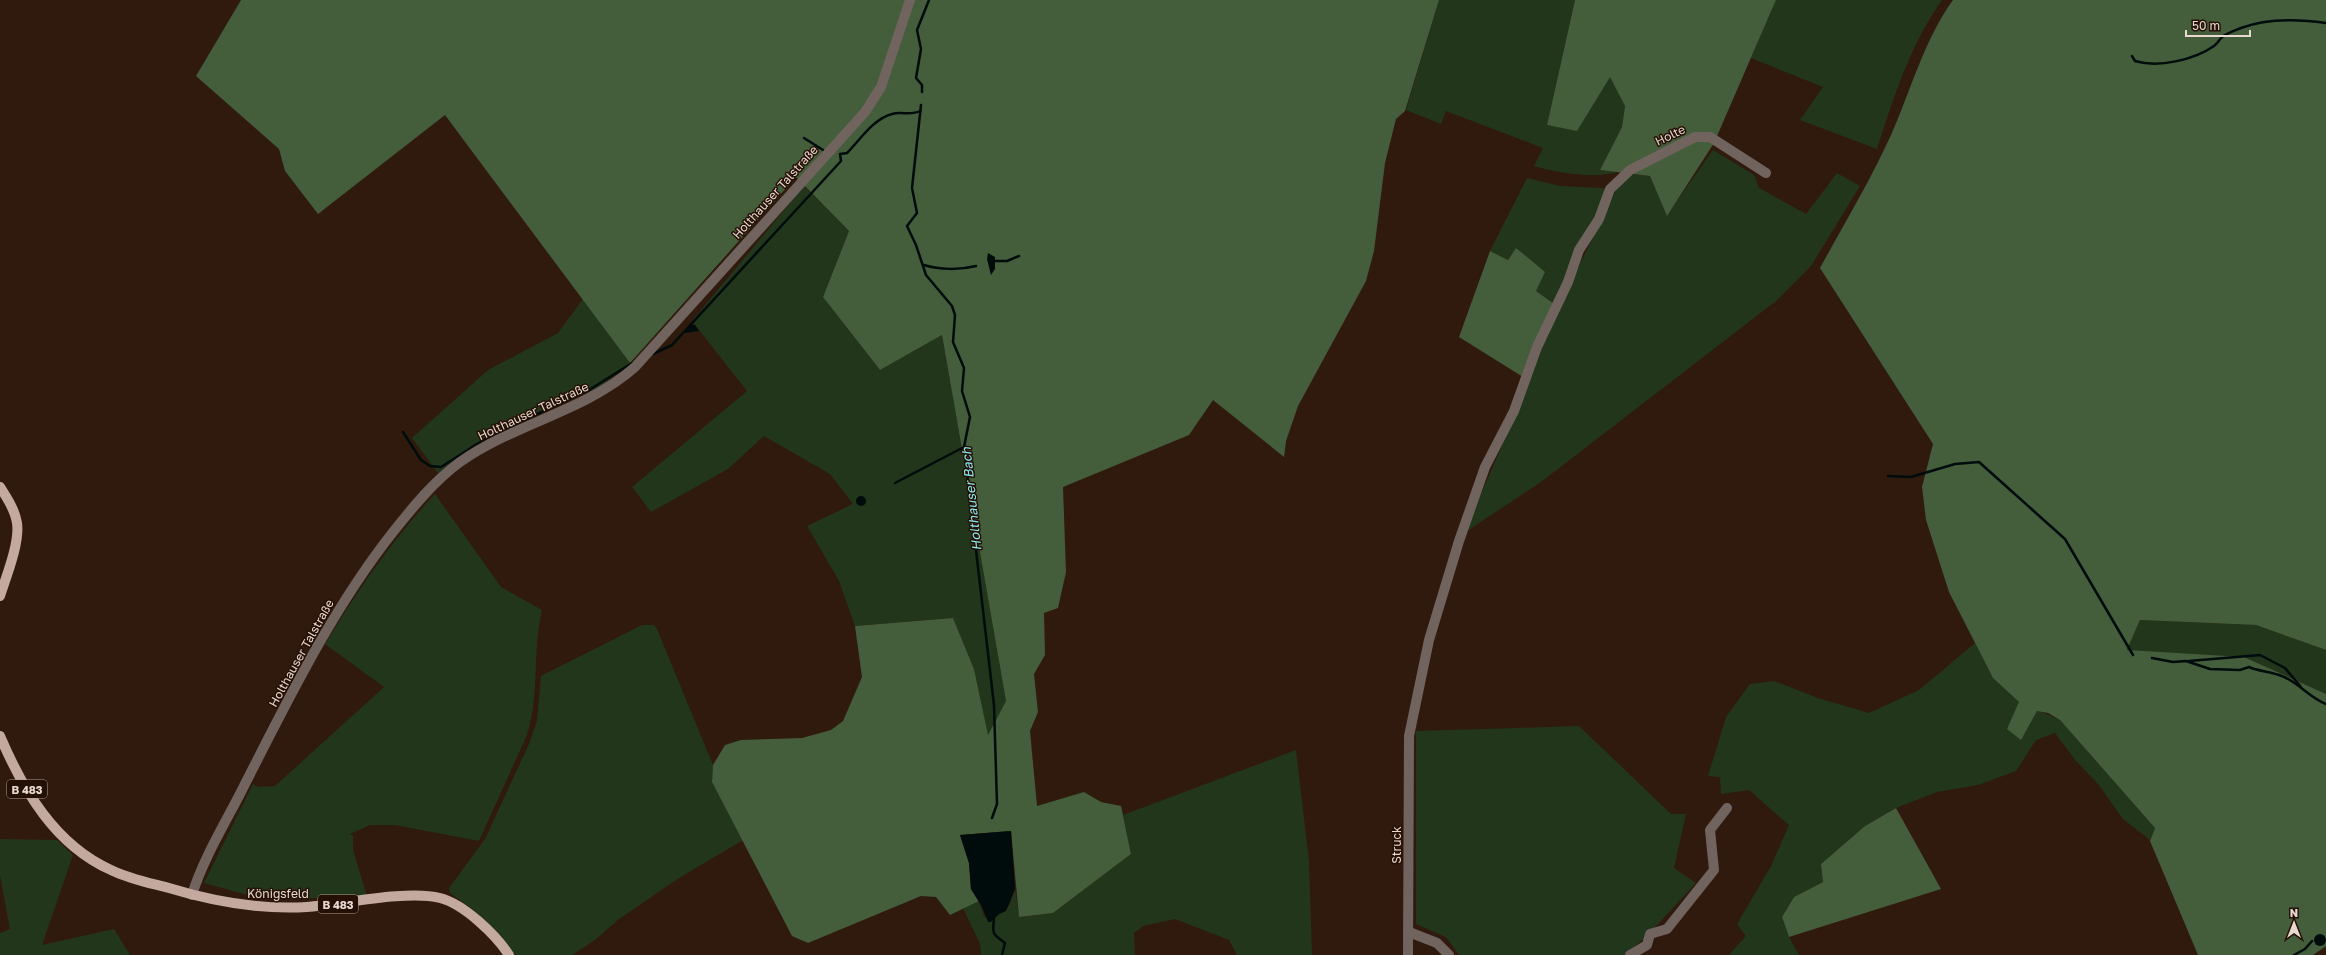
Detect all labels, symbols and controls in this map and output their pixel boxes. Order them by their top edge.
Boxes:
scale bar [2186,12,2250,38]
text: 50 m [2192,18,2220,33]
street label: Holte [1652,121,1688,149]
street label: Holthauser Talstraße [729,142,821,242]
street label: Holthauser Talstraße [475,379,591,443]
water label: Holthauser Bach [958,446,984,551]
street label: Holthauser Talstraße [265,597,337,709]
road number: B 483 [7,780,47,798]
street label: Struck [1389,826,1404,864]
street label: Königsfeld [247,886,309,901]
road number: B 483 [318,895,358,913]
north arrow [2274,903,2314,943]
text: N [2290,906,2298,919]

